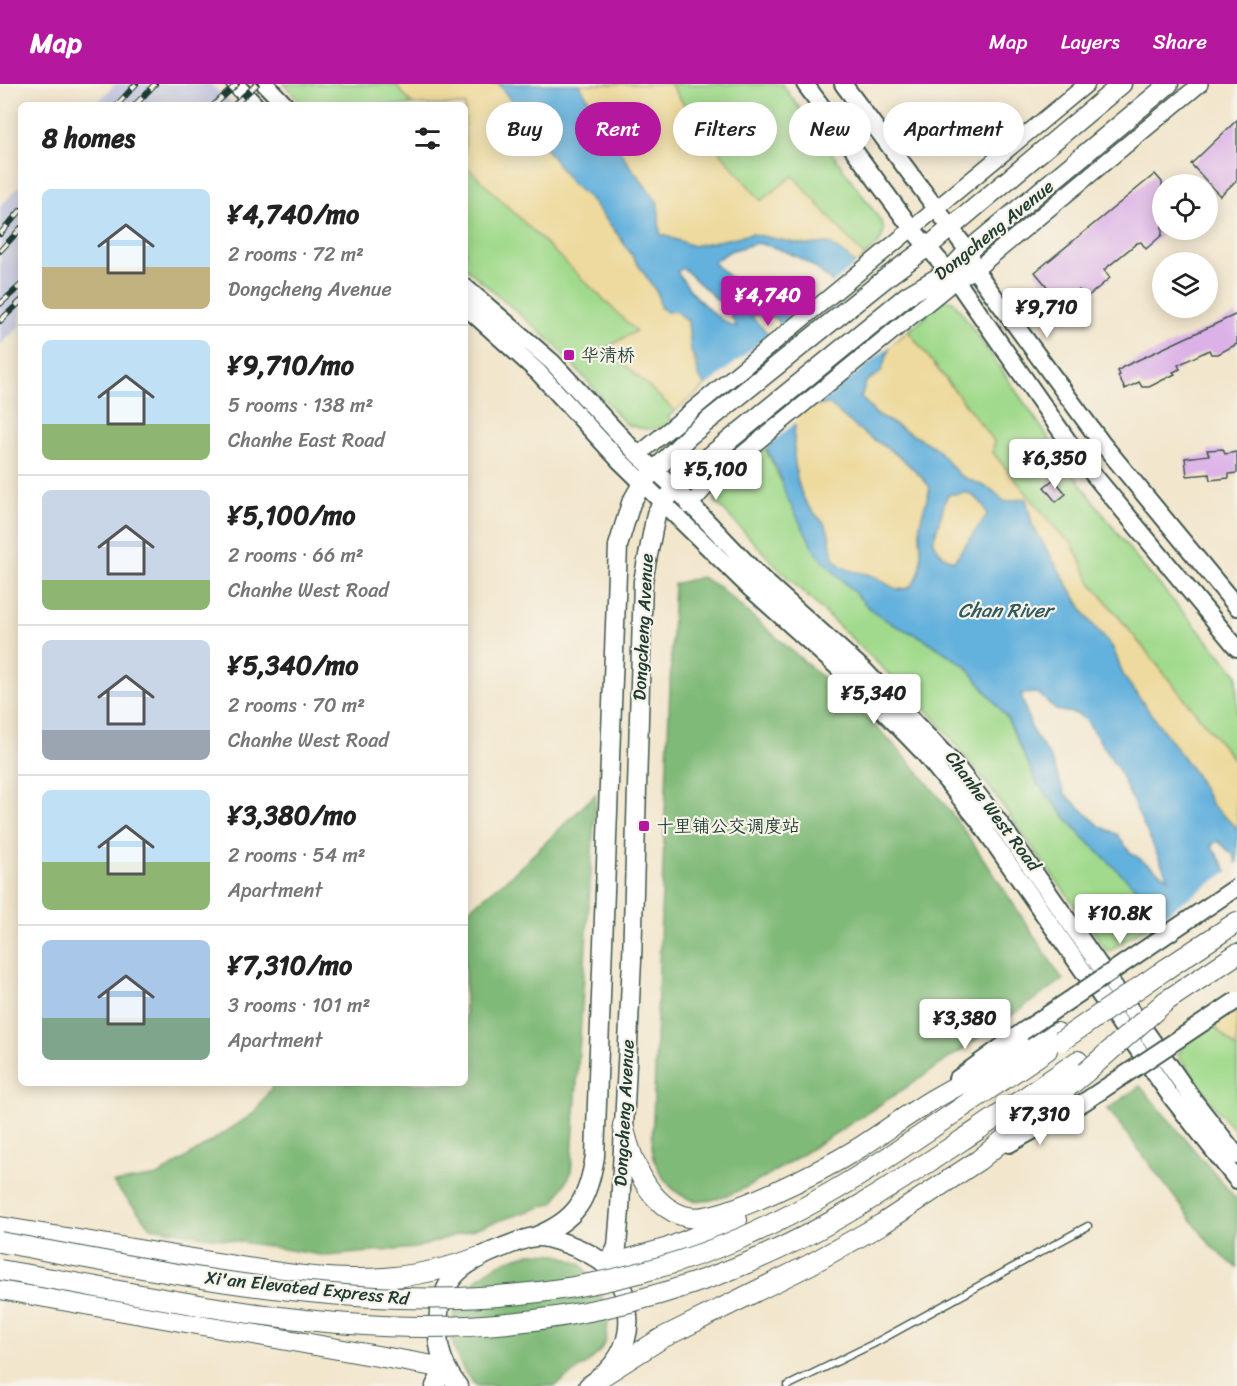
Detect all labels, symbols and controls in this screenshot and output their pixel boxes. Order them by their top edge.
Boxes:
text: Map [30,18,82,67]
text: Map [989,23,1028,61]
text: Layers [1061,23,1120,61]
text: Share [1153,23,1207,61]
chip: Buy [486,102,563,156]
chip: Rent [575,102,661,156]
chip: Filters [673,102,777,156]
chip: New [789,102,871,156]
chip: Apartment [883,102,1024,156]
text: 8 homes [42,115,135,161]
icon: filters [411,122,444,155]
street label: Dongcheng Avenue [927,171,1061,289]
map controls [1152,174,1218,318]
button: locate [1152,174,1218,240]
text: ¥4,740/mo [228,191,359,237]
icon: home [90,213,162,285]
text: 2 rooms · 72 m² [228,237,364,272]
button: layers [1152,252,1218,318]
text: Dongcheng Avenue [228,272,392,307]
pin: ¥4,740 [719,276,817,327]
text: ¥4,740 [735,278,801,313]
pin: ¥9,710 [998,288,1096,339]
text: ¥9,710 [1016,290,1078,325]
place label: 华清桥 [581,339,635,371]
text: ¥9,710/mo [228,342,354,388]
marker: 华清桥 [562,348,576,362]
icon: home [90,364,162,436]
text: 5 rooms · 138 m² [228,388,373,423]
text: Chanhe East Road [228,423,385,458]
pin: ¥6,350 [1006,439,1104,490]
text: ¥6,350 [1023,441,1087,476]
pin: ¥5,100 [667,450,765,501]
text: ¥5,100 [685,452,747,487]
text: ¥5,100/mo [228,492,355,538]
icon: home [90,514,162,586]
text: 2 rooms · 66 m² [228,538,364,573]
street label: Dongcheng Avenue [623,553,663,701]
text: Chanhe West Road [228,573,389,608]
water label: Chan River [958,593,1056,628]
text: ¥5,340/mo [228,642,358,688]
icon: home [90,664,162,736]
pin: ¥5,340 [825,674,923,725]
text: ¥5,340 [842,676,906,711]
text: 2 rooms · 70 m² [228,688,365,723]
text: Chanhe West Road [228,723,389,758]
street label: Chanhe West Road [937,744,1050,880]
text: ¥3,380/mo [228,792,356,838]
place label: 十里铺公交调度站 [656,810,800,842]
icon: home [90,814,162,886]
marker: 十里铺公交调度站 [637,819,651,833]
text: 2 rooms · 54 m² [228,838,366,873]
text: Apartment [228,873,322,908]
pin: ¥10.8K [1071,894,1169,945]
text: ¥10.8K [1089,896,1151,931]
text: ¥7,310/mo [228,942,352,988]
icon: home [90,964,162,1036]
text: 3 rooms · 101 m² [228,988,370,1023]
pin: ¥3,380 [916,999,1014,1050]
text: ¥3,380 [933,1001,997,1036]
text: Apartment [228,1023,322,1058]
street label: Dongcheng Avenue [604,1039,644,1187]
pin: ¥7,310 [991,1095,1089,1146]
text: ¥7,310 [1010,1097,1070,1132]
street label: Xi'an Elevated Express Rd [203,1261,412,1315]

